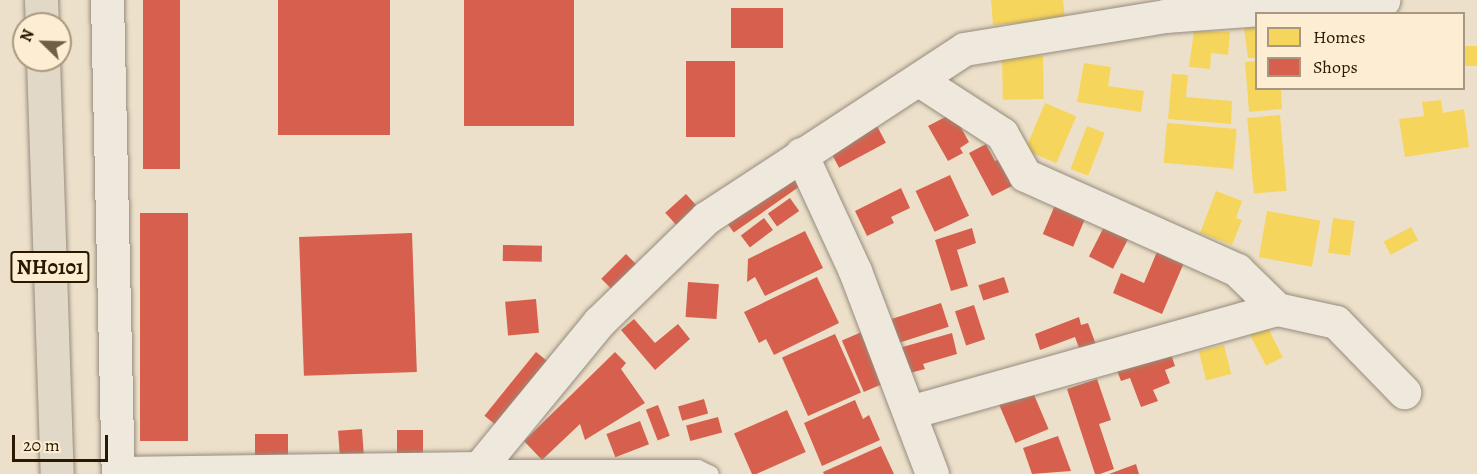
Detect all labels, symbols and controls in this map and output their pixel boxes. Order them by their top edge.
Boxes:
north arrow [12,12,72,72]
legend [1255,12,1465,90]
text: Homes [1313,25,1365,49]
text: N [15,26,40,45]
text: Shops [1313,55,1358,79]
road number: NH0101 [10,249,90,285]
scale bar [15,423,111,461]
text: 20 m [23,433,60,457]

